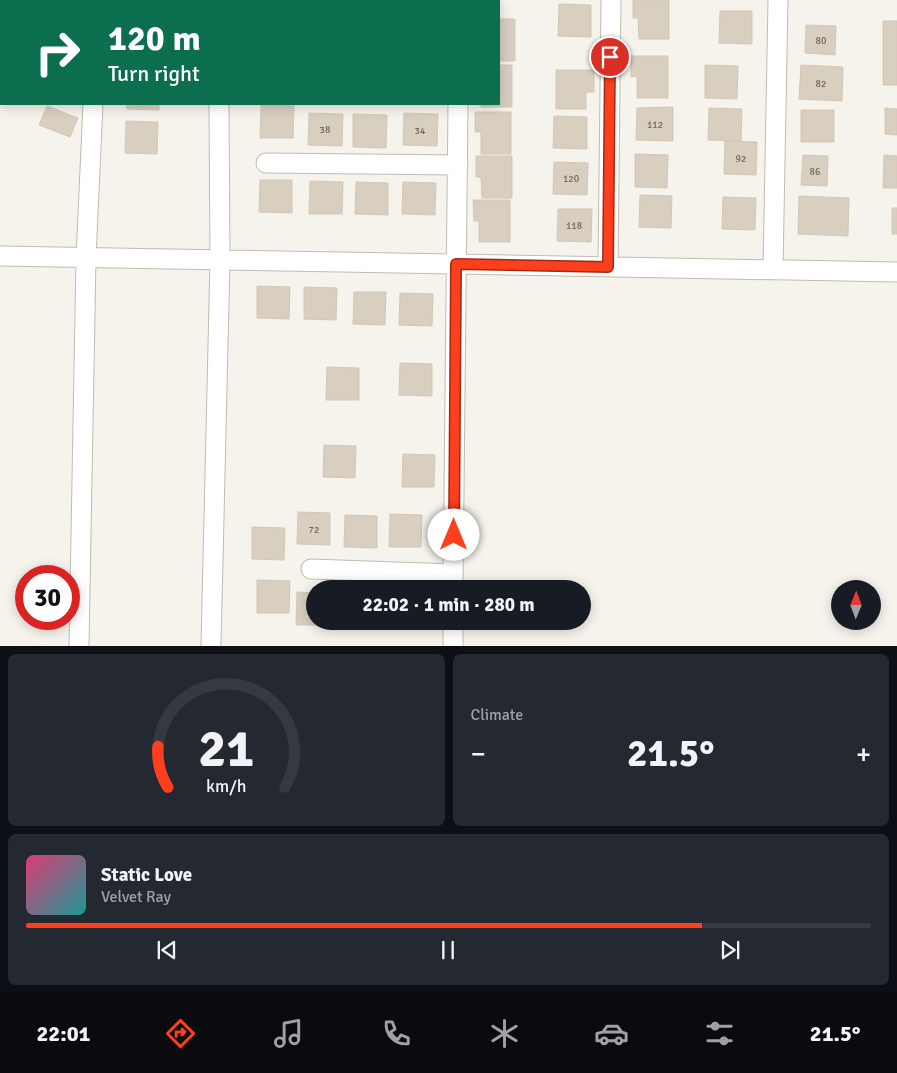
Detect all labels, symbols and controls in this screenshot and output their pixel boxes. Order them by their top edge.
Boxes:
text: 120 m [108,17,201,60]
icon: right [25,20,90,85]
house number: 80 [816,35,826,47]
pin [589,36,631,78]
icon: arrive [596,43,624,71]
text: Turn right [108,60,200,87]
house number: 82 [816,78,826,90]
house number: 112 [647,119,663,131]
house number: 38 [320,124,330,136]
house number: 34 [415,125,426,137]
house number: 92 [736,153,746,165]
house number: 86 [810,166,820,178]
house number: 120 [563,173,579,185]
house number: 118 [566,220,582,232]
position arrow [427,508,479,560]
house number: 72 [309,524,319,536]
speed limit sign: 30 [15,565,80,630]
north arrow [831,580,881,630]
map controls [831,580,881,630]
text: 22:02 · 1 min · 280 m [362,593,535,617]
text: Climate [471,705,523,725]
text: 21 [198,717,254,781]
text: 21.5° [627,730,715,777]
text: − [471,737,486,771]
text: + [856,737,871,771]
text: km/h [206,775,246,797]
text: Static Love [101,863,192,887]
text: Velvet Ray [101,887,171,907]
icon: previous [153,936,181,964]
icon: pause [434,936,462,964]
icon: next [716,936,744,964]
icon: directions [163,1016,198,1051]
icon: music [271,1016,306,1051]
icon: phone [379,1016,414,1051]
icon: climate [487,1016,522,1051]
icon: car [594,1016,629,1051]
icon: filters [702,1016,737,1051]
text: 22:01 [36,1020,90,1047]
text: 21.5° [810,1020,861,1047]

